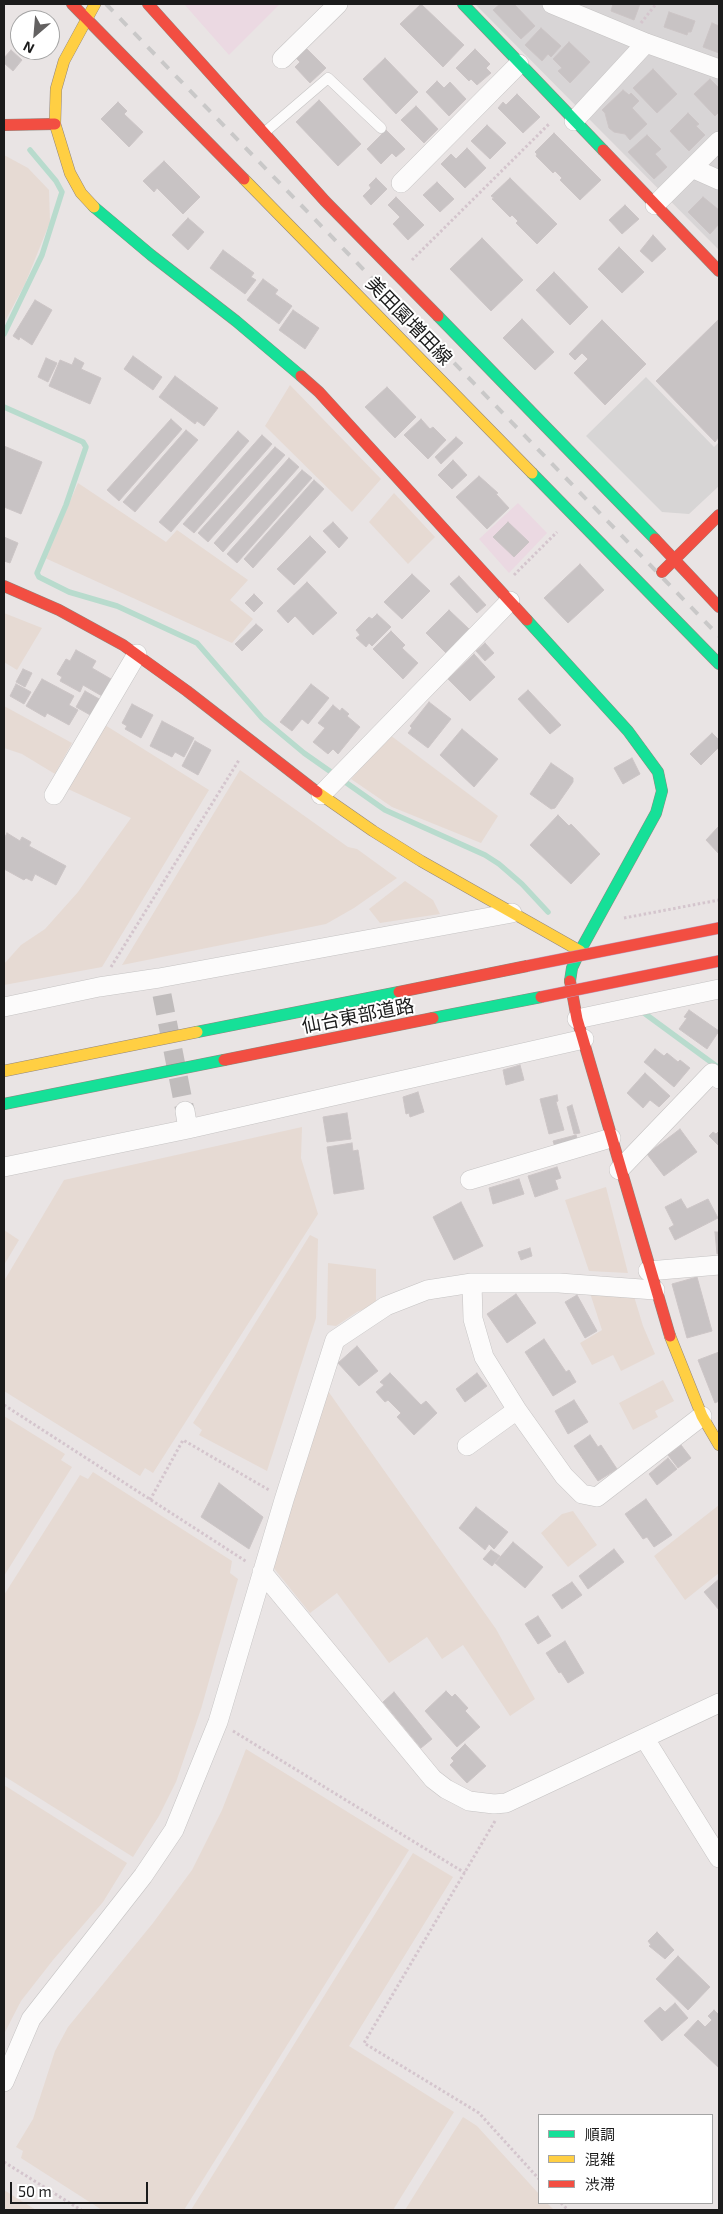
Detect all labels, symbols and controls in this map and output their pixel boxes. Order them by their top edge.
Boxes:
north arrow [10,10,60,60]
text: N [20,38,37,58]
street label: 美田園増田線 [361,272,457,370]
street label: 仙台東部道路 [300,994,416,1038]
legend [538,2114,713,2204]
text: 順調 [585,2125,615,2143]
text: 混雑 [585,2150,615,2168]
scale bar [12,2172,150,2204]
text: 渋滞 [585,2175,615,2193]
text: 50 m [18,2182,52,2200]

